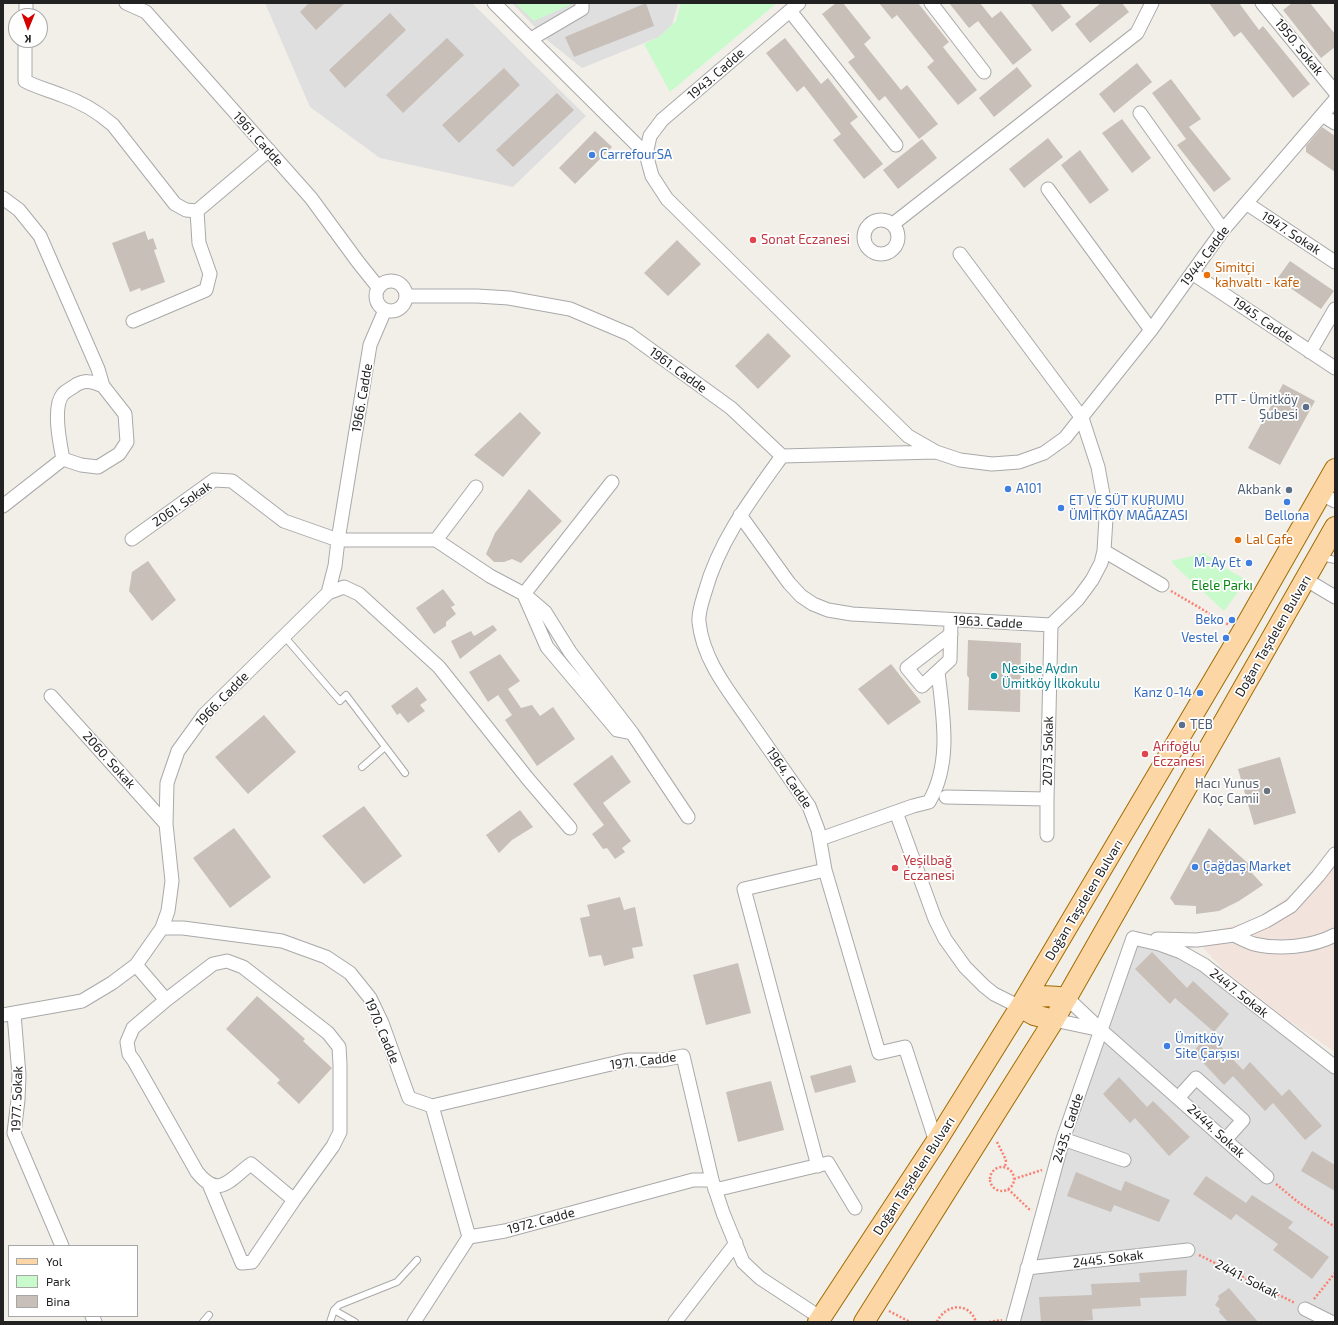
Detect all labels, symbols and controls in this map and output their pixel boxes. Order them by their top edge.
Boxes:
north arrow [8,8,48,48]
street label: 1950. Sokak [1271,16,1327,78]
text: K [24,33,31,46]
street label: 1943. Cadde [684,45,748,103]
street label: 1961. Cadde [230,109,286,169]
place label: CarrefourSA [600,147,672,163]
marker: CarrefourSA [587,150,597,160]
street label: 1947. Sokak [1258,208,1324,258]
street label: 1944. Cadde [1177,223,1233,289]
place label: Sonat Eczanesi [761,232,850,248]
marker: Sonat Eczanesi [748,235,758,245]
place label: Simitçi kahvaltı - kafe [1215,260,1299,291]
marker: Simitçi kahvaltı - kafe [1202,270,1212,280]
street label: 1945. Cadde [1230,294,1296,346]
street label: 1961. Cadde [646,344,710,396]
street label: 1966. Cadde [348,362,376,434]
place label: PTT - Ümitköy Şubesi [1215,392,1298,423]
marker: PTT - Ümitköy Şubesi [1301,402,1311,412]
street label: 2061. Sokak [149,478,215,530]
place label: A101 [1016,481,1042,497]
place label: Akbank [1238,482,1281,498]
marker: A101 [1003,484,1013,494]
marker: Akbank [1284,485,1294,495]
place label: ET VE SÜT KURUMU ÜMİTKÖY MAĞAZASI [1069,493,1188,524]
marker: Bellona [1282,497,1292,507]
marker: ET VE SÜT KURUMU ÜMİTKÖY MAĞAZASI [1056,503,1066,513]
place label: Bellona [1265,508,1309,524]
place label: Lal Cafe [1246,532,1293,548]
marker: Lal Cafe [1233,535,1243,545]
place label: M-Ay Et [1194,555,1241,571]
marker: M-Ay Et [1244,558,1254,568]
street label: Doğan Taşdelen Bulvarı [1232,572,1314,700]
park label: Elele Parkı [1191,578,1253,594]
street label: 1963. Cadde [953,612,1023,632]
place label: Beko [1195,612,1224,628]
marker: Beko [1227,615,1237,625]
place label: Vestel [1181,630,1218,646]
marker: Vestel [1221,633,1231,643]
place label: Nesibe Aydın Ümitköy İlkokulu [1002,661,1100,692]
street label: 1966. Cadde [192,668,252,730]
marker: Nesibe Aydın Ümitköy İlkokulu [989,671,999,681]
place label: Kanz 0-14 [1134,685,1192,701]
marker: Kanz 0-14 [1195,688,1205,698]
street label: 2073. Sokak [1040,716,1056,786]
place label: TEB [1190,717,1213,733]
marker: TEB [1177,720,1187,730]
street label: 2060. Sokak [79,728,139,792]
place label: Arifoğlu Eczanesi [1153,739,1205,770]
street label: 1964. Cadde [763,744,815,812]
marker: Arifoğlu Eczanesi [1140,749,1150,759]
place label: Hacı Yunus Koç Camii [1195,776,1259,807]
marker: Hacı Yunus Koç Camii [1262,786,1272,796]
street label: Doğan Taşdelen Bulvarı [1042,837,1126,963]
place label: Yeşilbağ Eczanesi [903,853,955,884]
place label: Çağdaş Market [1203,859,1291,875]
marker: Çağdaş Market [1190,862,1200,872]
marker: Yeşilbağ Eczanesi [890,863,900,873]
street label: 2447. Sokak [1207,965,1271,1021]
street label: 1970. Cadde [361,996,403,1066]
place label: Ümitköy Site Çarşısı [1175,1031,1240,1062]
marker: Ümitköy Site Çarşısı [1162,1041,1172,1051]
street label: 1971. Cadde [609,1049,677,1073]
street label: 1977. Sokak [8,1066,26,1132]
street label: 2435. Cadde [1049,1091,1087,1165]
street label: 2444. Sokak [1184,1101,1248,1161]
street label: Doğan Taşdelen Bulvarı [870,1114,958,1238]
street label: 1972. Cadde [506,1205,576,1237]
legend [8,1245,138,1317]
street label: 2445. Sokak [1072,1247,1144,1271]
text: Yol [46,1254,62,1268]
street label: 2441. Sokak [1213,1256,1281,1302]
text: Park [46,1274,71,1288]
text: Bina [46,1294,70,1308]

